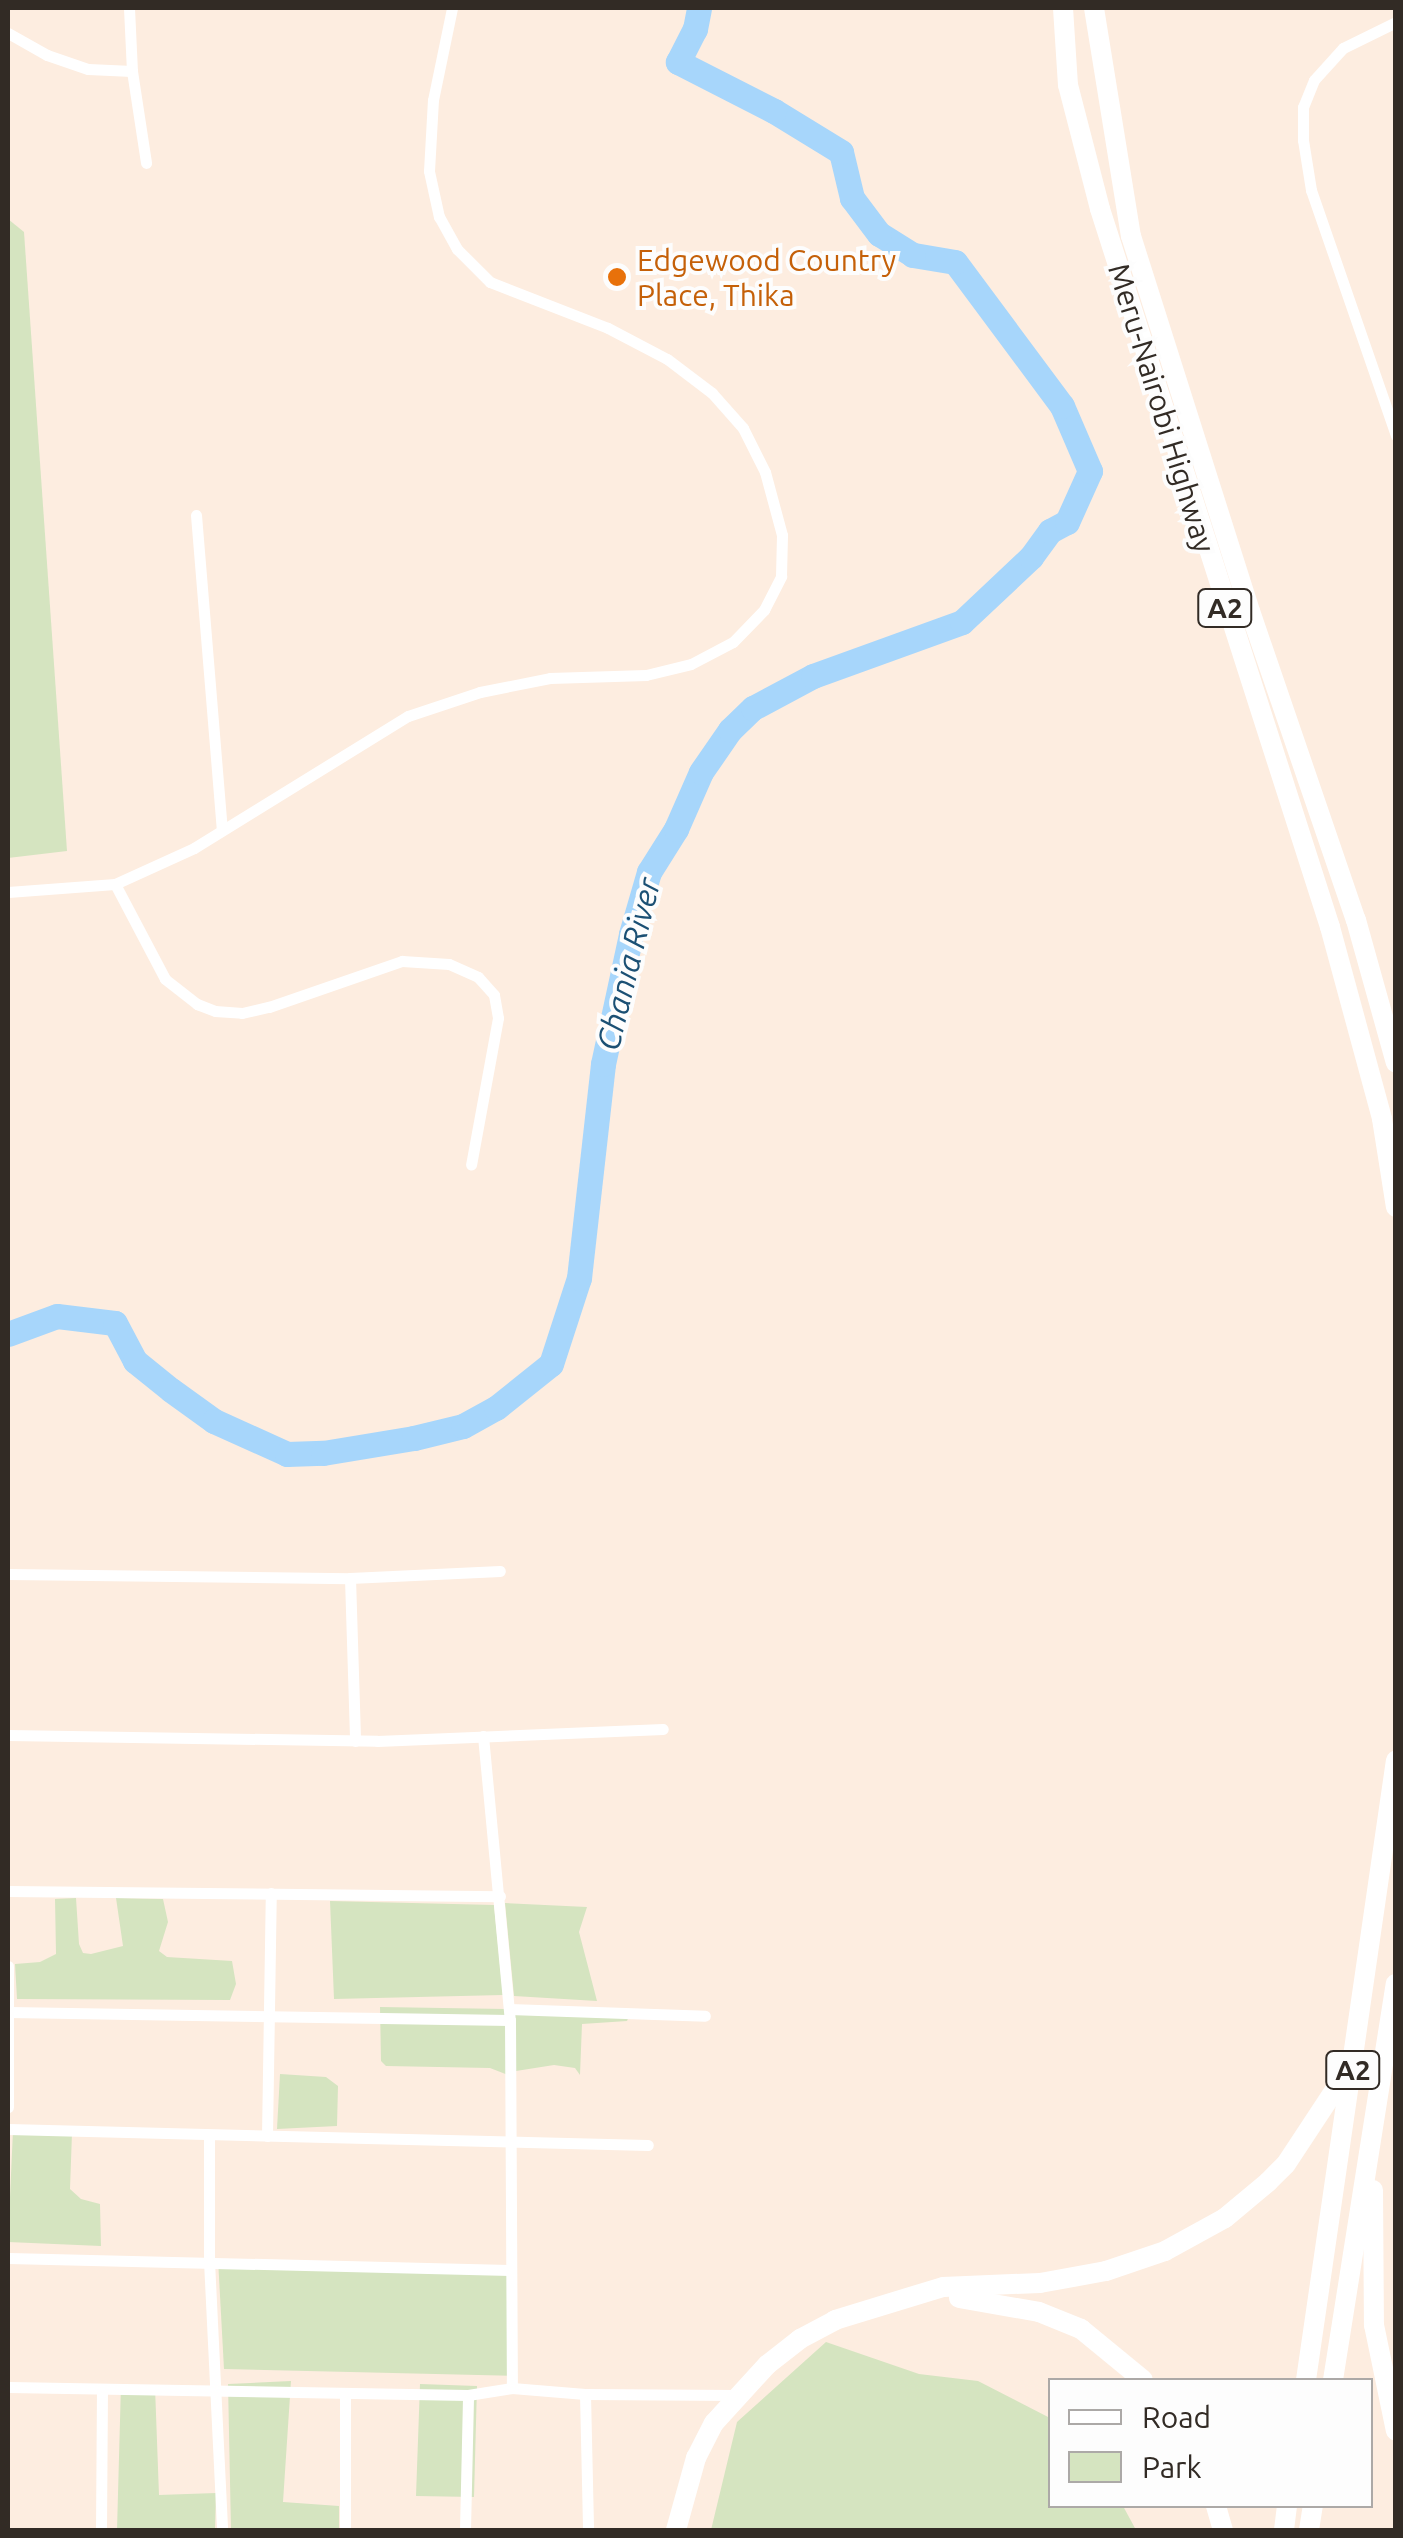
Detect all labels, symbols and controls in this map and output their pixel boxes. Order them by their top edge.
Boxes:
place label: Edgewood Country Place, Thika [637,242,896,312]
street label: Meru-Nairobi Highway [1101,259,1223,557]
marker: Edgewood Country Place, Thika [606,266,628,288]
road number: A2 [1195,585,1255,631]
water label: Chania River [588,874,668,1054]
road number: A2 [1323,2047,1383,2093]
legend [1048,2378,1373,2508]
text: Road [1142,2400,1211,2434]
text: Park [1142,2450,1202,2484]

